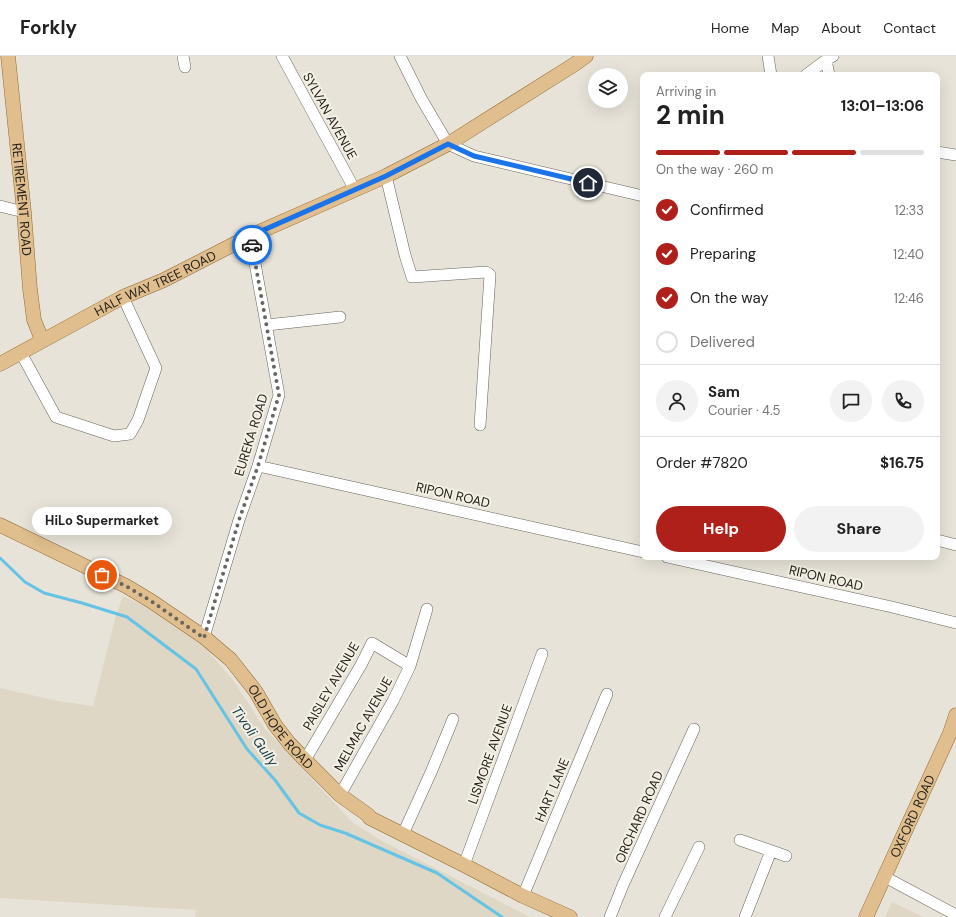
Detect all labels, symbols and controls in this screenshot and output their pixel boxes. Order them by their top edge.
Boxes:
text: Forkly [20,15,77,40]
text: Home [711,19,749,37]
text: Map [771,19,799,37]
text: About [821,19,861,37]
text: Contact [883,19,936,37]
map controls [588,68,628,108]
button: layers [588,68,628,108]
street label: SYLVAN AVENUE [299,70,361,162]
text: Arriving in [656,83,716,100]
text: 13:01–13:06 [841,96,924,116]
text: 2 min [656,98,725,132]
street label: RETIREMENT ROAD [8,142,36,256]
text: On the way · 260 m [656,161,773,178]
pin [571,166,605,200]
icon: home [577,172,599,194]
icon: check [656,199,678,221]
text: Confirmed [690,200,764,220]
text: 12:33 [894,202,924,219]
courier [232,225,272,265]
icon: car [241,234,263,256]
icon: check [656,243,678,265]
text: Preparing [690,244,756,264]
street label: HALF WAY TREE ROAD [91,246,219,320]
text: 12:40 [893,246,924,263]
icon: check [656,287,678,309]
text: On the way [690,288,769,308]
text: 12:46 [894,290,924,307]
text: Delivered [690,332,755,352]
button: person [656,380,698,422]
button: chat [830,380,872,422]
button: phone [882,380,924,422]
text: Sam [708,382,740,402]
street label: EUREKA ROAD [230,392,272,478]
text: Courier · 4.5 [708,402,781,419]
text: Order #7820 [656,453,748,473]
text: $16.75 [880,453,924,473]
street label: RIPON ROAD [414,478,492,512]
button: Help [656,506,786,552]
button: Share [794,506,924,552]
callout: HiLo Supermarket [32,507,172,535]
text: HiLo Supermarket [45,512,159,529]
pin [85,558,119,592]
street label: RIPON ROAD [787,561,865,595]
icon: bag [91,564,113,586]
street label: PAISLEY AVENUE [299,639,363,733]
street label: MELMAC AVENUE [330,674,396,774]
street label: OLD HOPE ROAD [244,680,318,773]
water label: Tivoli Gully [228,702,283,771]
street label: LISMORE AVENUE [464,702,516,806]
street label: HART LANE [531,755,573,825]
street label: ORCHARD ROAD [611,768,667,866]
street label: OXFORD ROAD [886,772,938,860]

